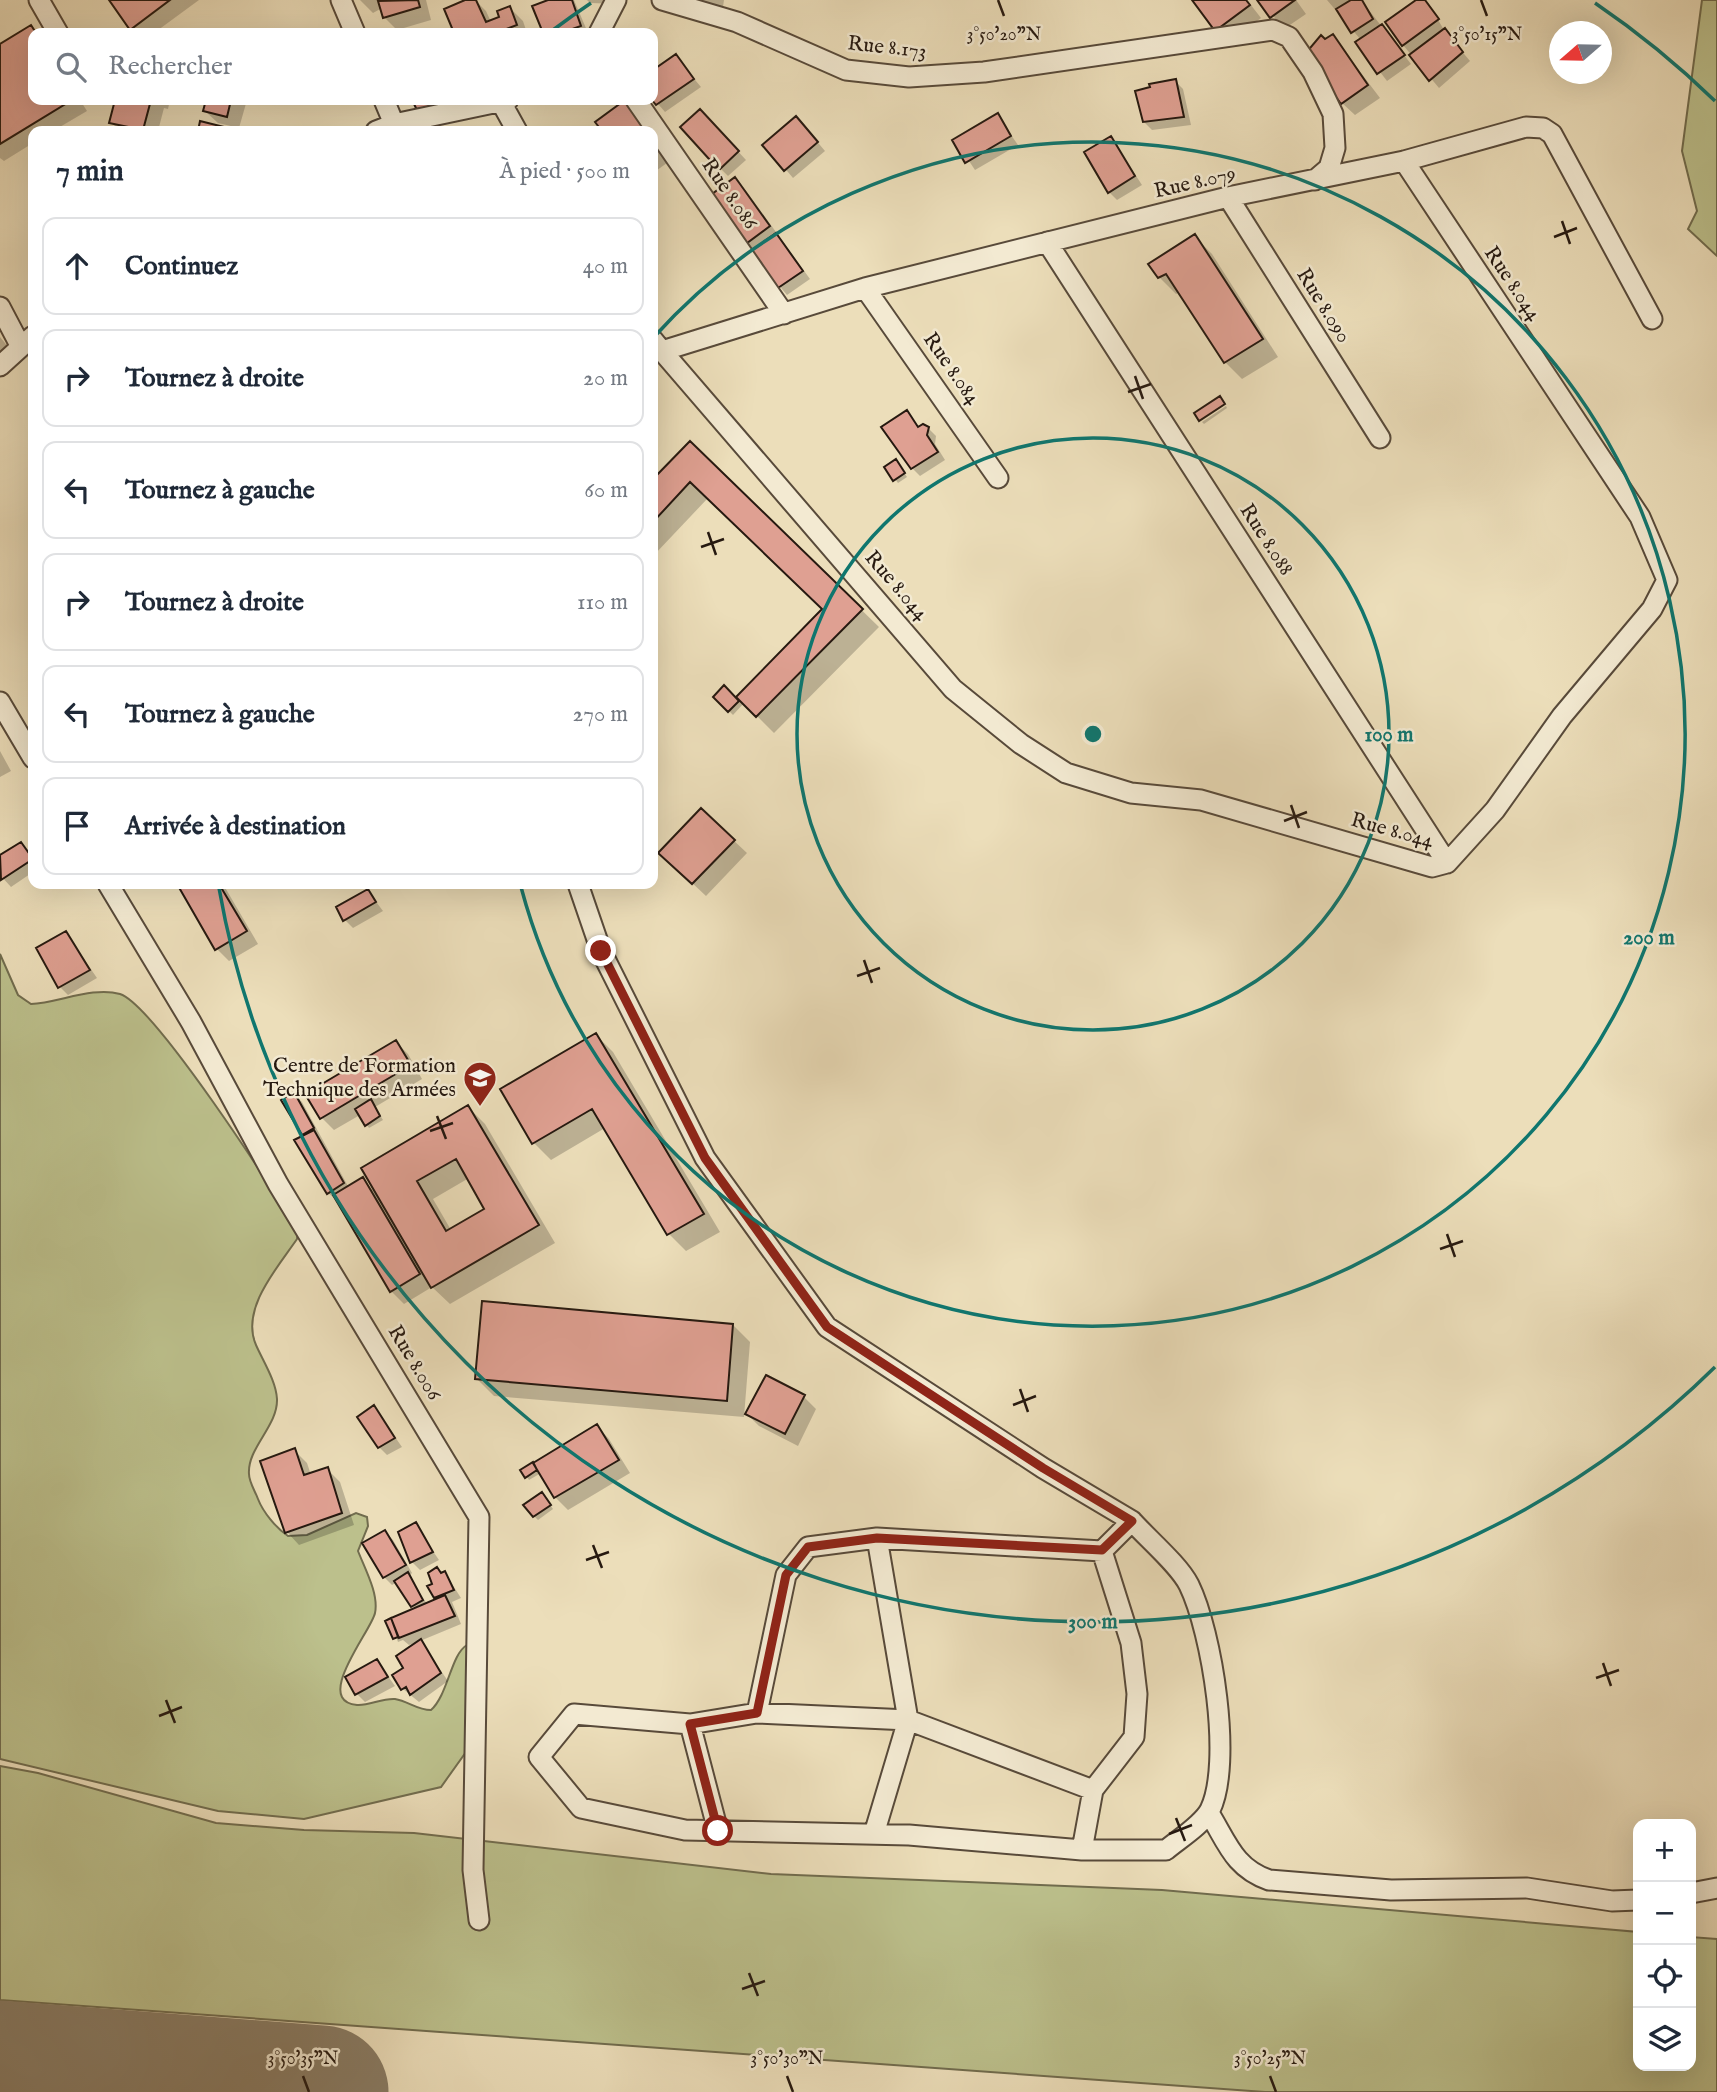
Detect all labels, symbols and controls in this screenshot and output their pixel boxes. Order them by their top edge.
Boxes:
north arrow [1549,21,1612,84]
text: 3°50'20"N [967,24,1042,47]
text: 3°50'15"N [1452,24,1523,47]
search box [28,28,658,105]
street label: Rue 8.173 [846,30,928,66]
icon: search [52,48,90,86]
text: Rechercher [108,50,232,83]
text: 7 min [56,153,124,191]
street label: Rue 8.086 [695,153,764,236]
text: À pied · 500 m [499,157,630,186]
street label: Rue 8.079 [1152,161,1238,205]
street label: Rue 8.044 [1477,241,1547,327]
icon: ahead [58,247,96,285]
text: Continuez [125,250,238,283]
text: 40 m [583,252,628,281]
street label: Rue 8.090 [1289,263,1357,349]
street label: Rue 8.084 [916,327,986,411]
icon: right [58,359,96,397]
text: Tournez à droite [125,362,304,395]
text: 20 m [583,364,628,393]
icon: left [58,471,96,509]
text: Tournez à gauche [125,474,315,507]
text: 60 m [584,476,628,505]
street label: Rue 8.088 [1233,499,1299,581]
street label: Rue 8.044 [858,545,934,627]
icon: right [58,583,96,621]
text: Tournez à droite [125,586,304,619]
text: 110 m [577,588,628,617]
icon: left [58,695,96,733]
text: Tournez à gauche [125,698,315,731]
text: 270 m [573,700,628,729]
centre of rings [1081,722,1105,746]
text: 100 m [1364,722,1414,749]
icon: arrive [58,807,96,845]
street label: Rue 8.044 [1348,807,1437,855]
text: Arrivée à destination [125,810,346,843]
text: 200 m [1623,925,1675,952]
route end [585,935,616,966]
place label: Centre de Formation Technique des Armées [263,1053,456,1104]
school or university icon: Centre de Formation Technique des Armées [461,1059,499,1108]
street label: Rue 8.006 [381,1320,448,1407]
text: 300 m [1068,1609,1118,1636]
route start [702,1815,733,1846]
map controls [1633,1819,1696,2071]
button: + [1633,1819,1696,1882]
button: − [1633,1882,1696,1945]
button: locate [1633,1945,1696,2008]
button: layers [1633,2008,1696,2071]
text: 3°50'35"N [268,2048,339,2071]
text: 3°50'30"N [751,2048,824,2071]
text: 3°50'25"N [1234,2048,1306,2071]

